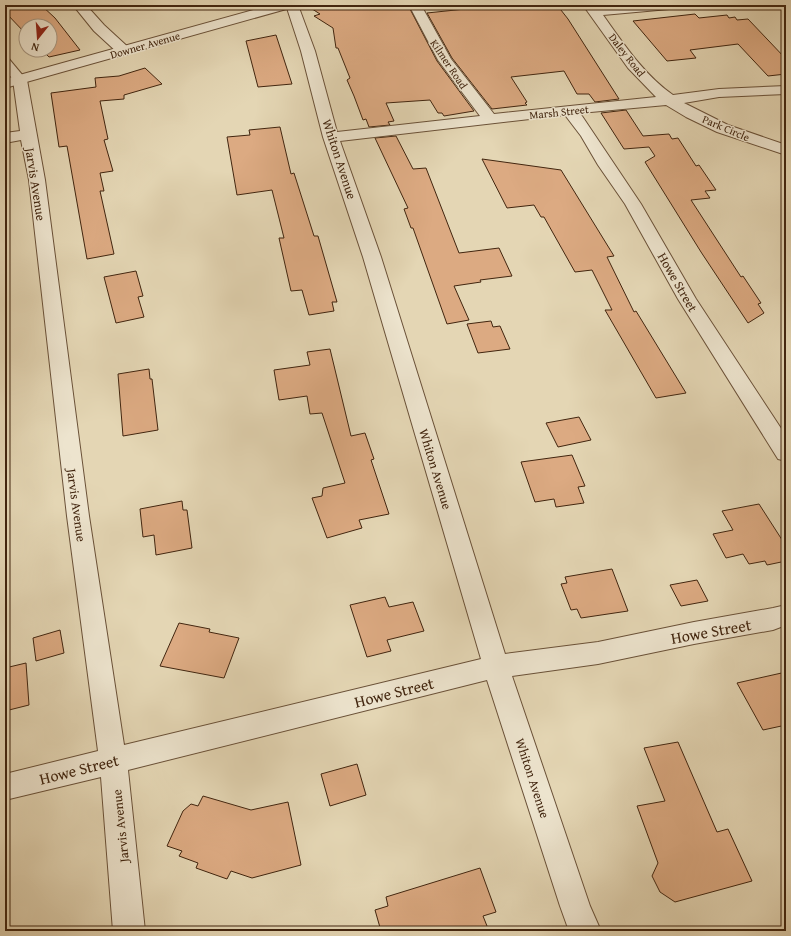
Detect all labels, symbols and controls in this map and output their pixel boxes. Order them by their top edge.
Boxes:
north arrow [18,18,58,58]
street label: Downer Avenue [108,27,182,63]
street label: Daley Road [605,30,649,80]
street label: Kilmer Road [426,36,472,92]
text: N [29,39,41,56]
street label: Marsh Street [529,101,590,123]
street label: Park Circle [700,111,752,145]
street label: Whiton Avenue [318,117,361,202]
street label: Jarvis Avenue [20,144,51,222]
street label: Howe Street [653,249,702,316]
street label: Whiton Avenue [414,427,457,512]
street label: Jarvis Avenue [62,465,91,543]
street label: Howe Street [669,612,753,650]
street label: Howe Street [352,670,437,713]
street label: Whiton Avenue [511,736,554,821]
street label: Howe Street [37,747,122,790]
street label: Jarvis Avenue [107,788,134,866]

